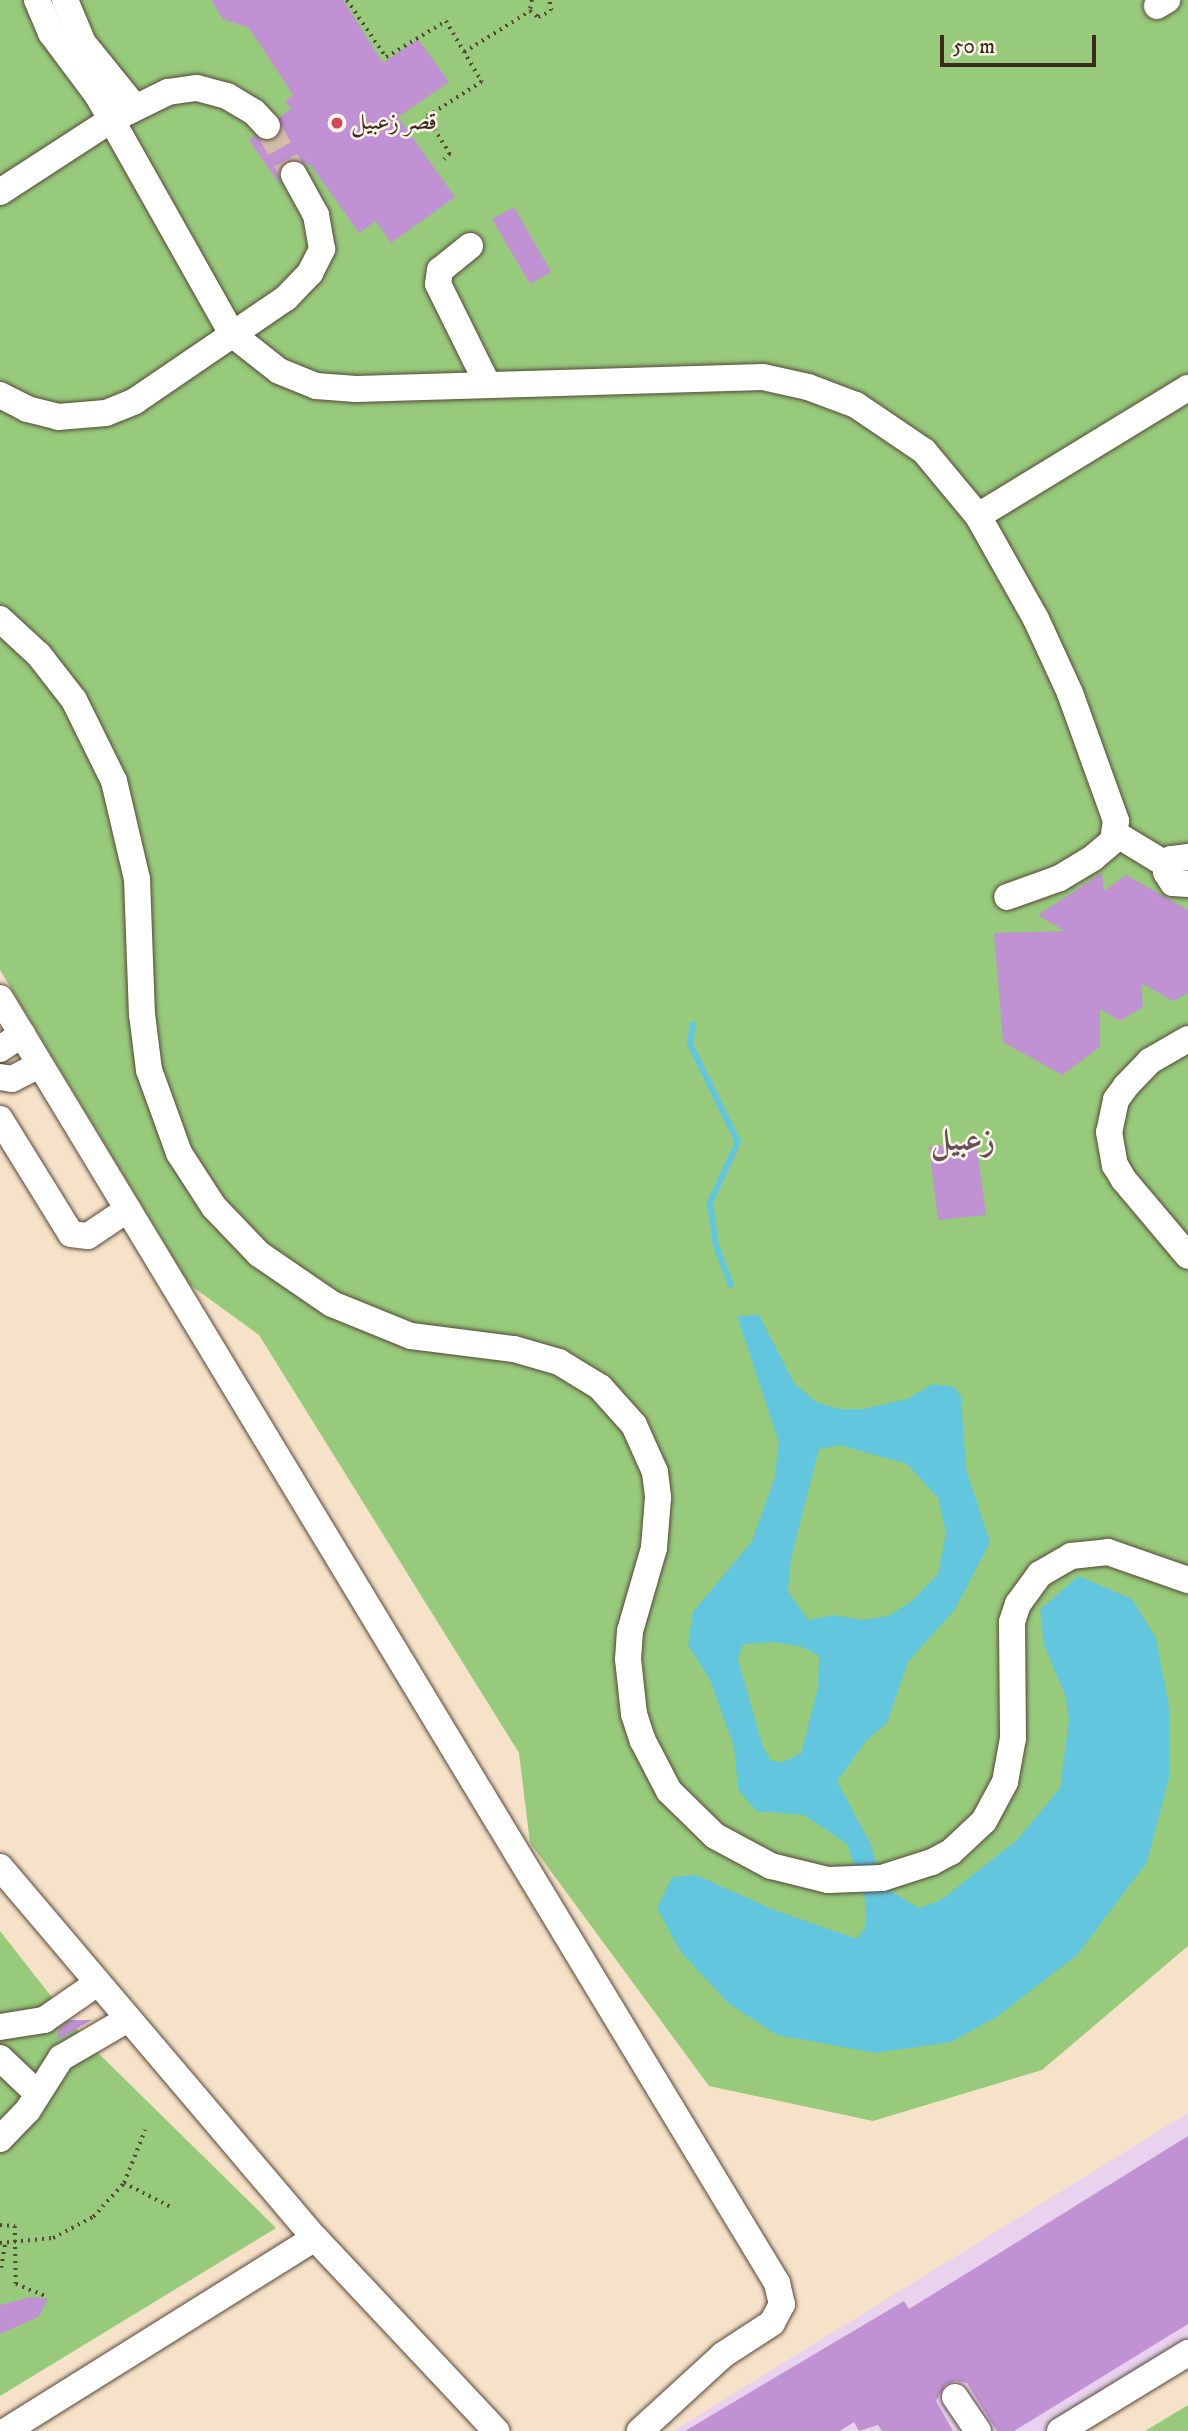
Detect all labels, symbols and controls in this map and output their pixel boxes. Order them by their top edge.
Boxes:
scale bar [943,21,1099,65]
text: 50 m [953,34,995,60]
place label: قصر زعبيل [351,109,437,137]
marker: قصر زعبيل [329,115,345,131]
district label: زعبيل [931,1122,995,1160]

